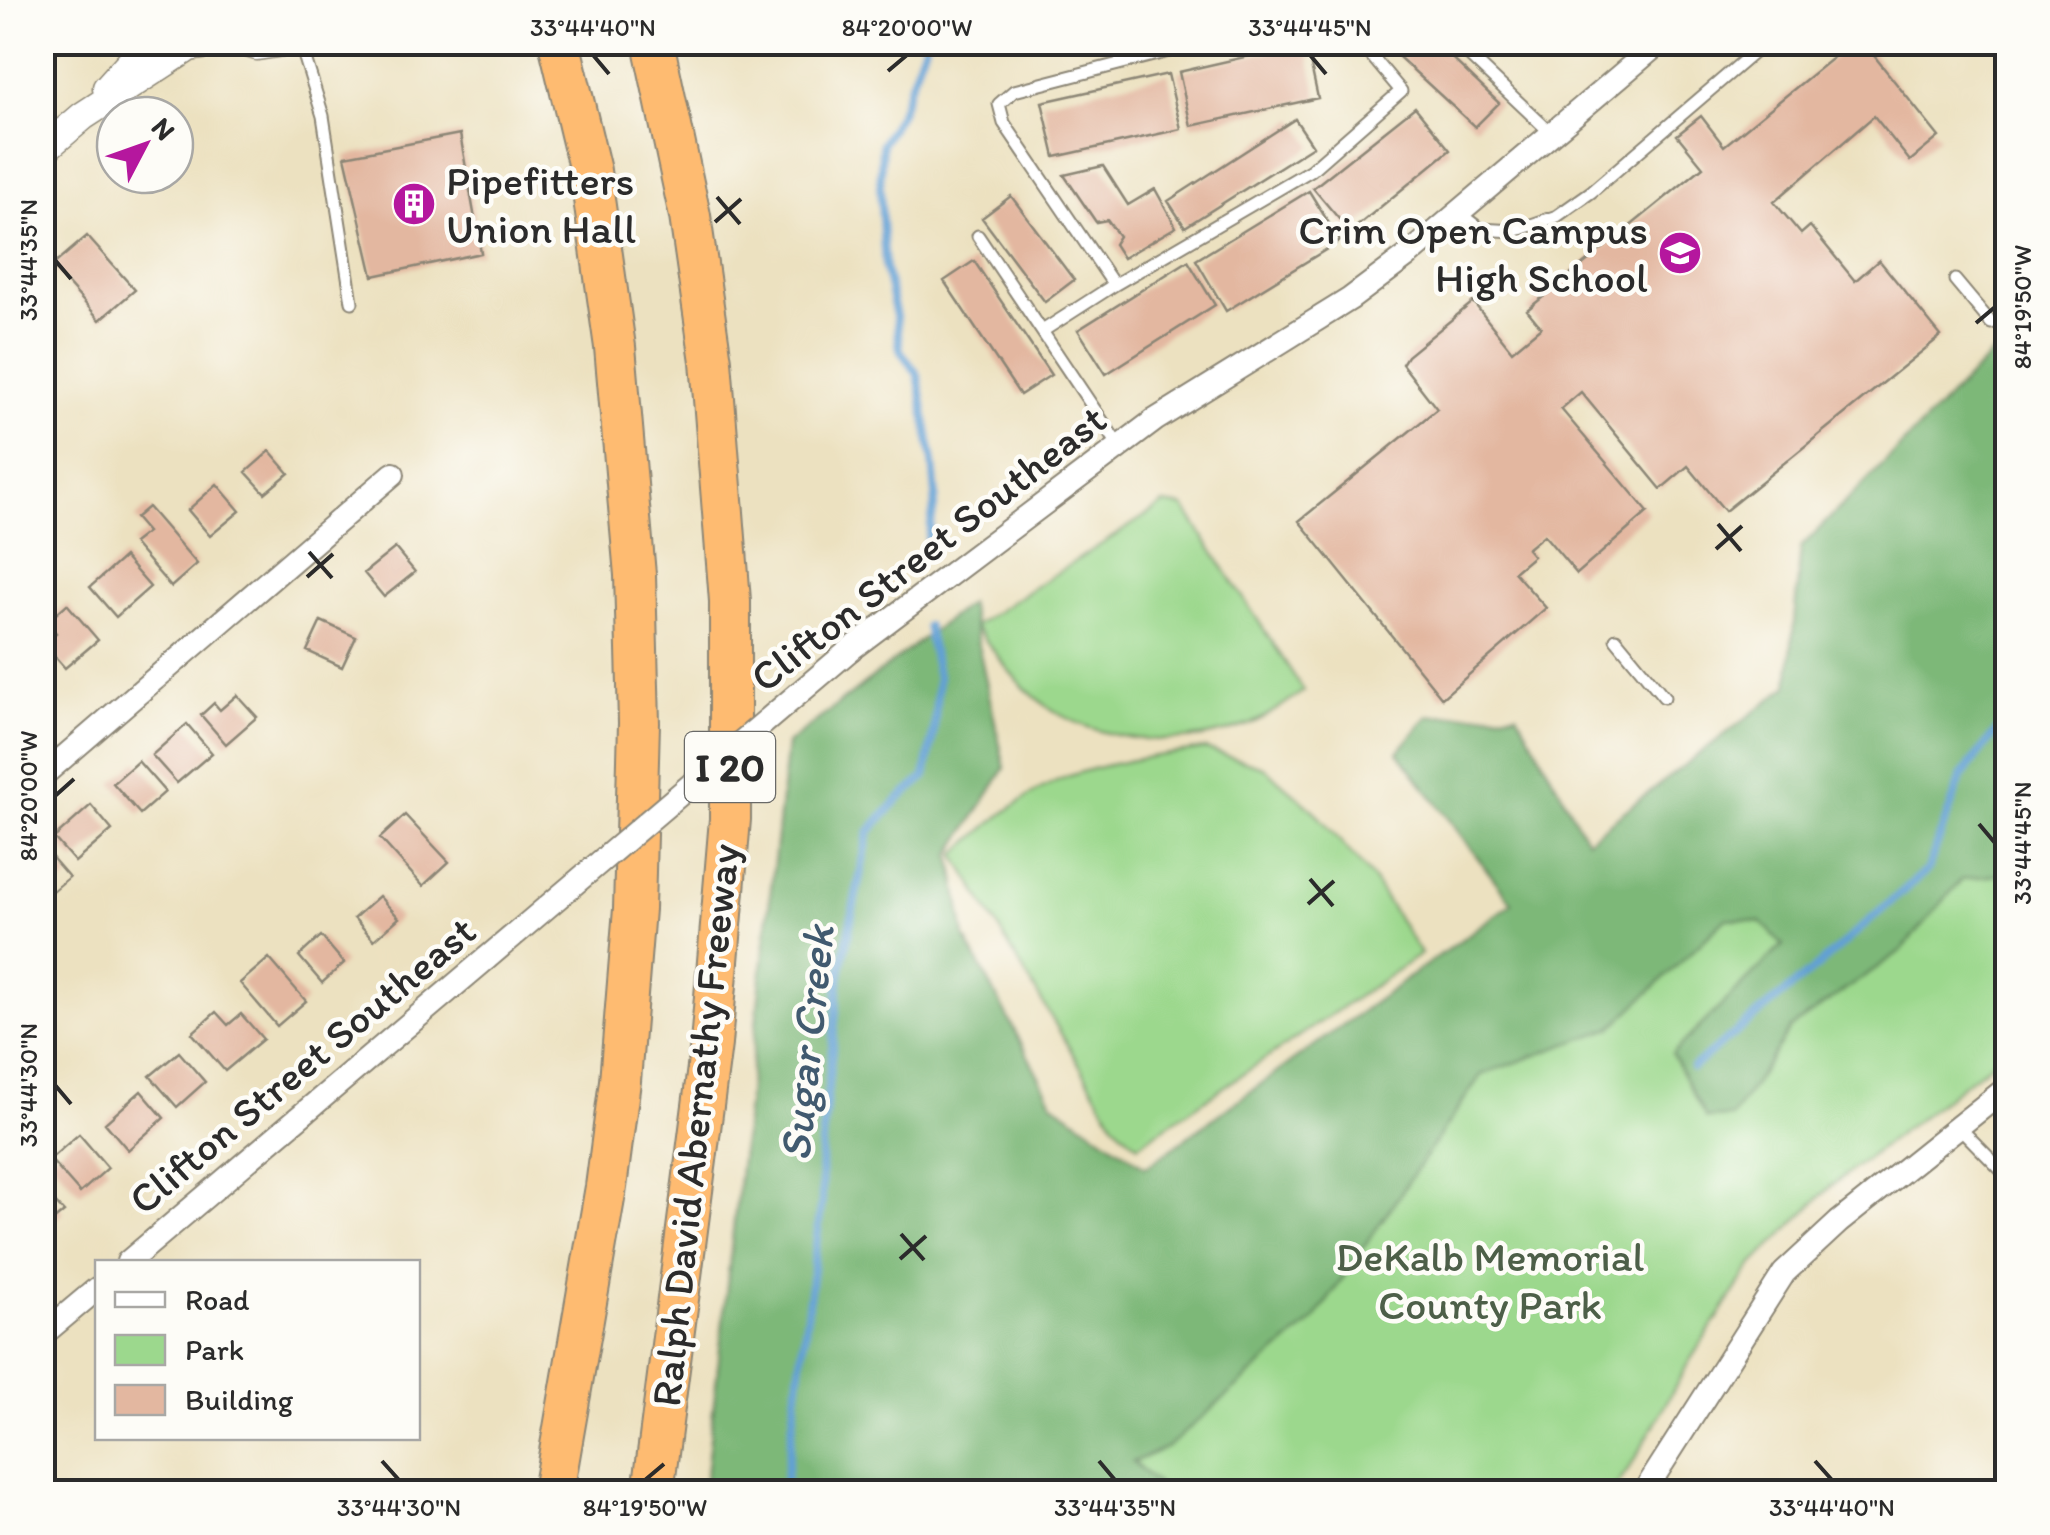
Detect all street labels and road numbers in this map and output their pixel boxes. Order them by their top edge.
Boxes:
street label: Clifton Street Southeast [740,393,1116,703]
road number: I 20 [685,732,775,802]
street label: Ralph David Abernathy Freeway [640,841,750,1409]
street label: Clifton Street Southeast [118,905,486,1225]

